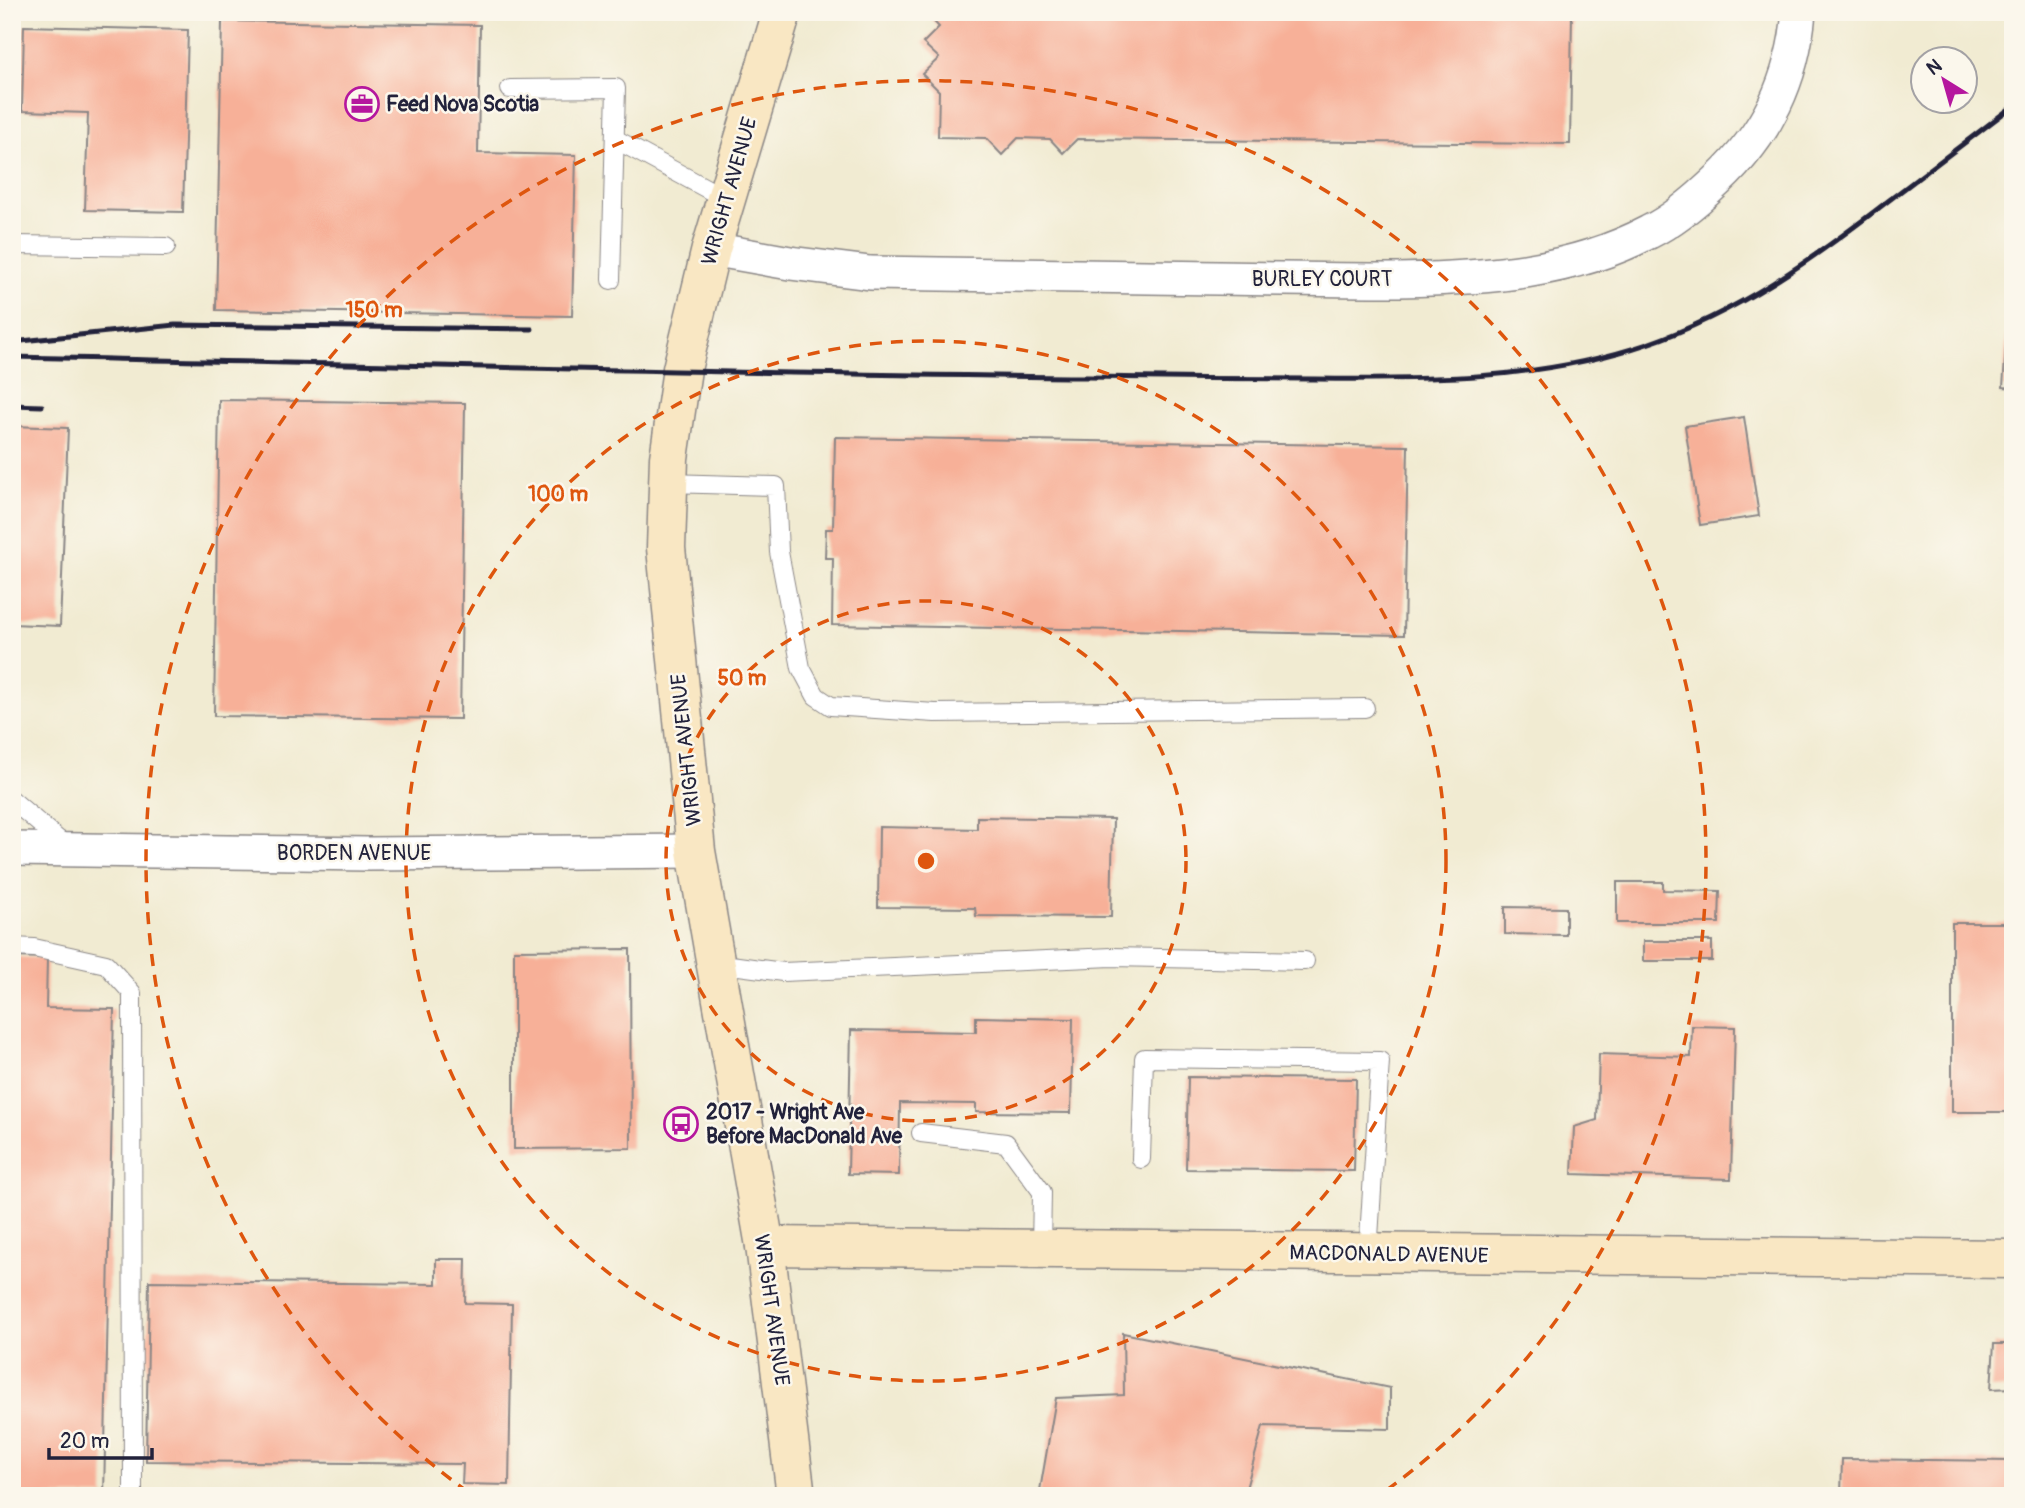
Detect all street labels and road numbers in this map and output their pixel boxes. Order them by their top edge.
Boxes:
street label: WRIGHT AVENUE [695,114,764,268]
street label: BURLEY COURT [1252,266,1393,293]
street label: WRIGHT AVENUE [665,672,708,827]
street label: BORDEN AVENUE [277,840,431,867]
street label: WRIGHT AVENUE [747,1233,796,1388]
street label: MACDONALD AVENUE [1289,1239,1489,1270]

